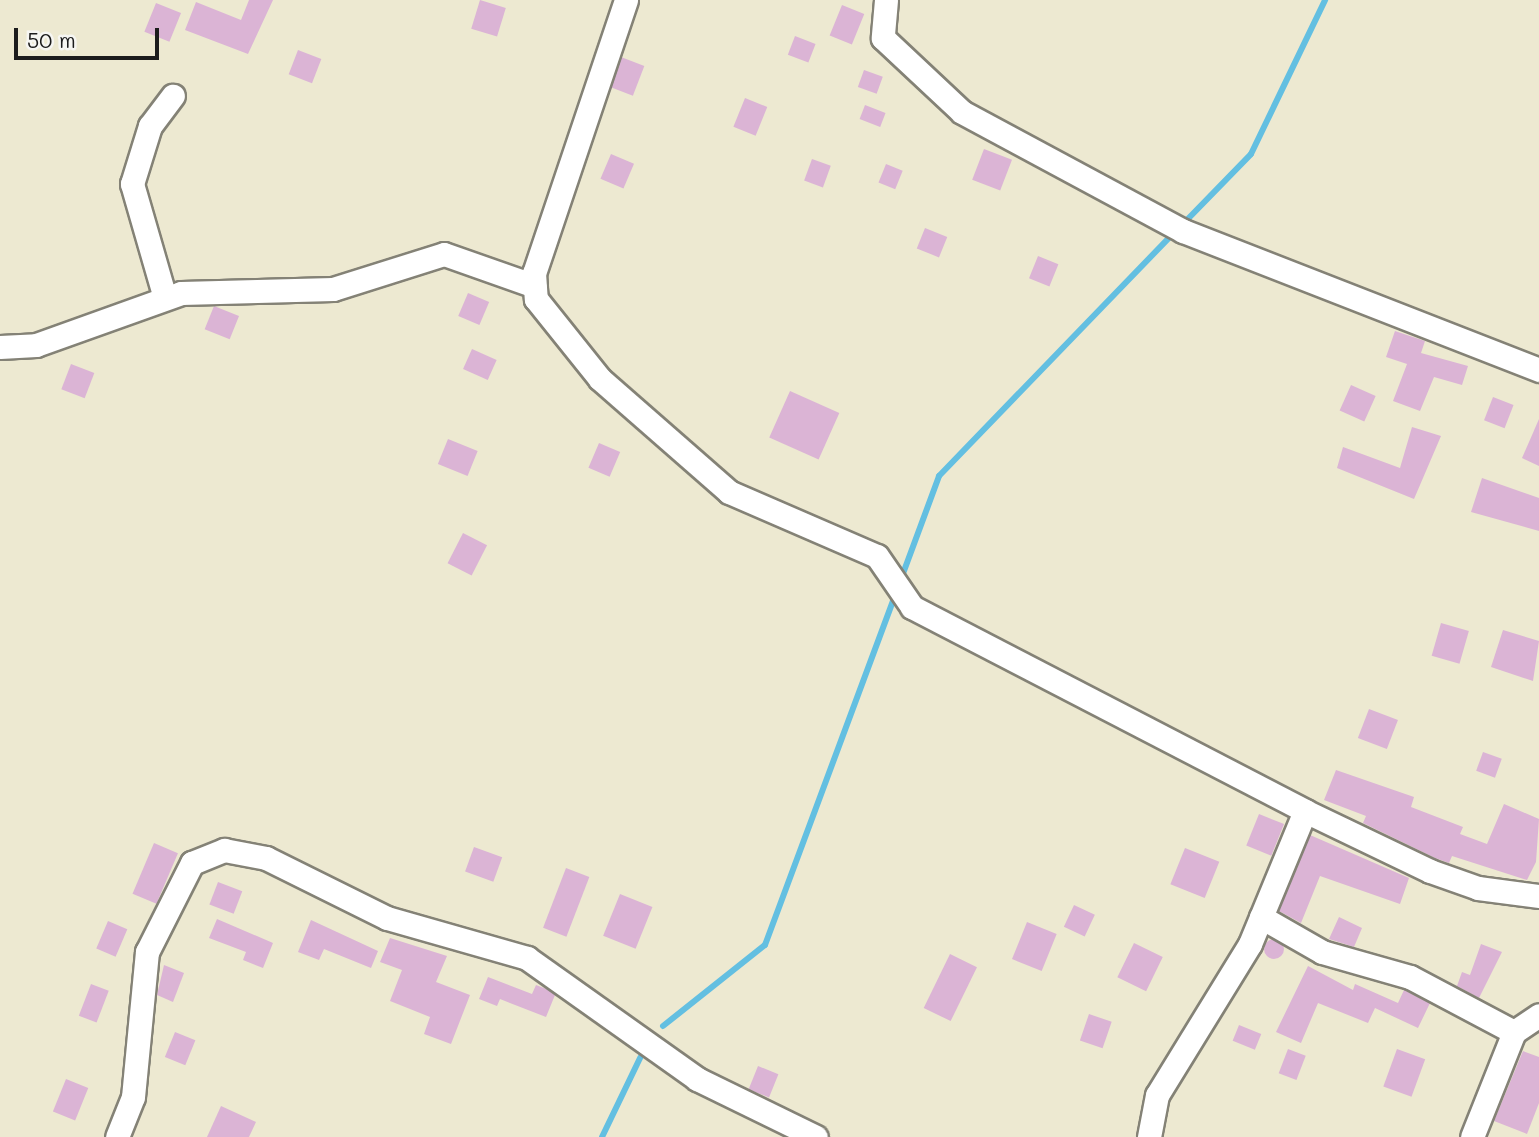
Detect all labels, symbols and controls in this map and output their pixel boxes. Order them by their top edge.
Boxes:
scale bar [18,14,163,58]
text: 50 m [27,26,76,53]

